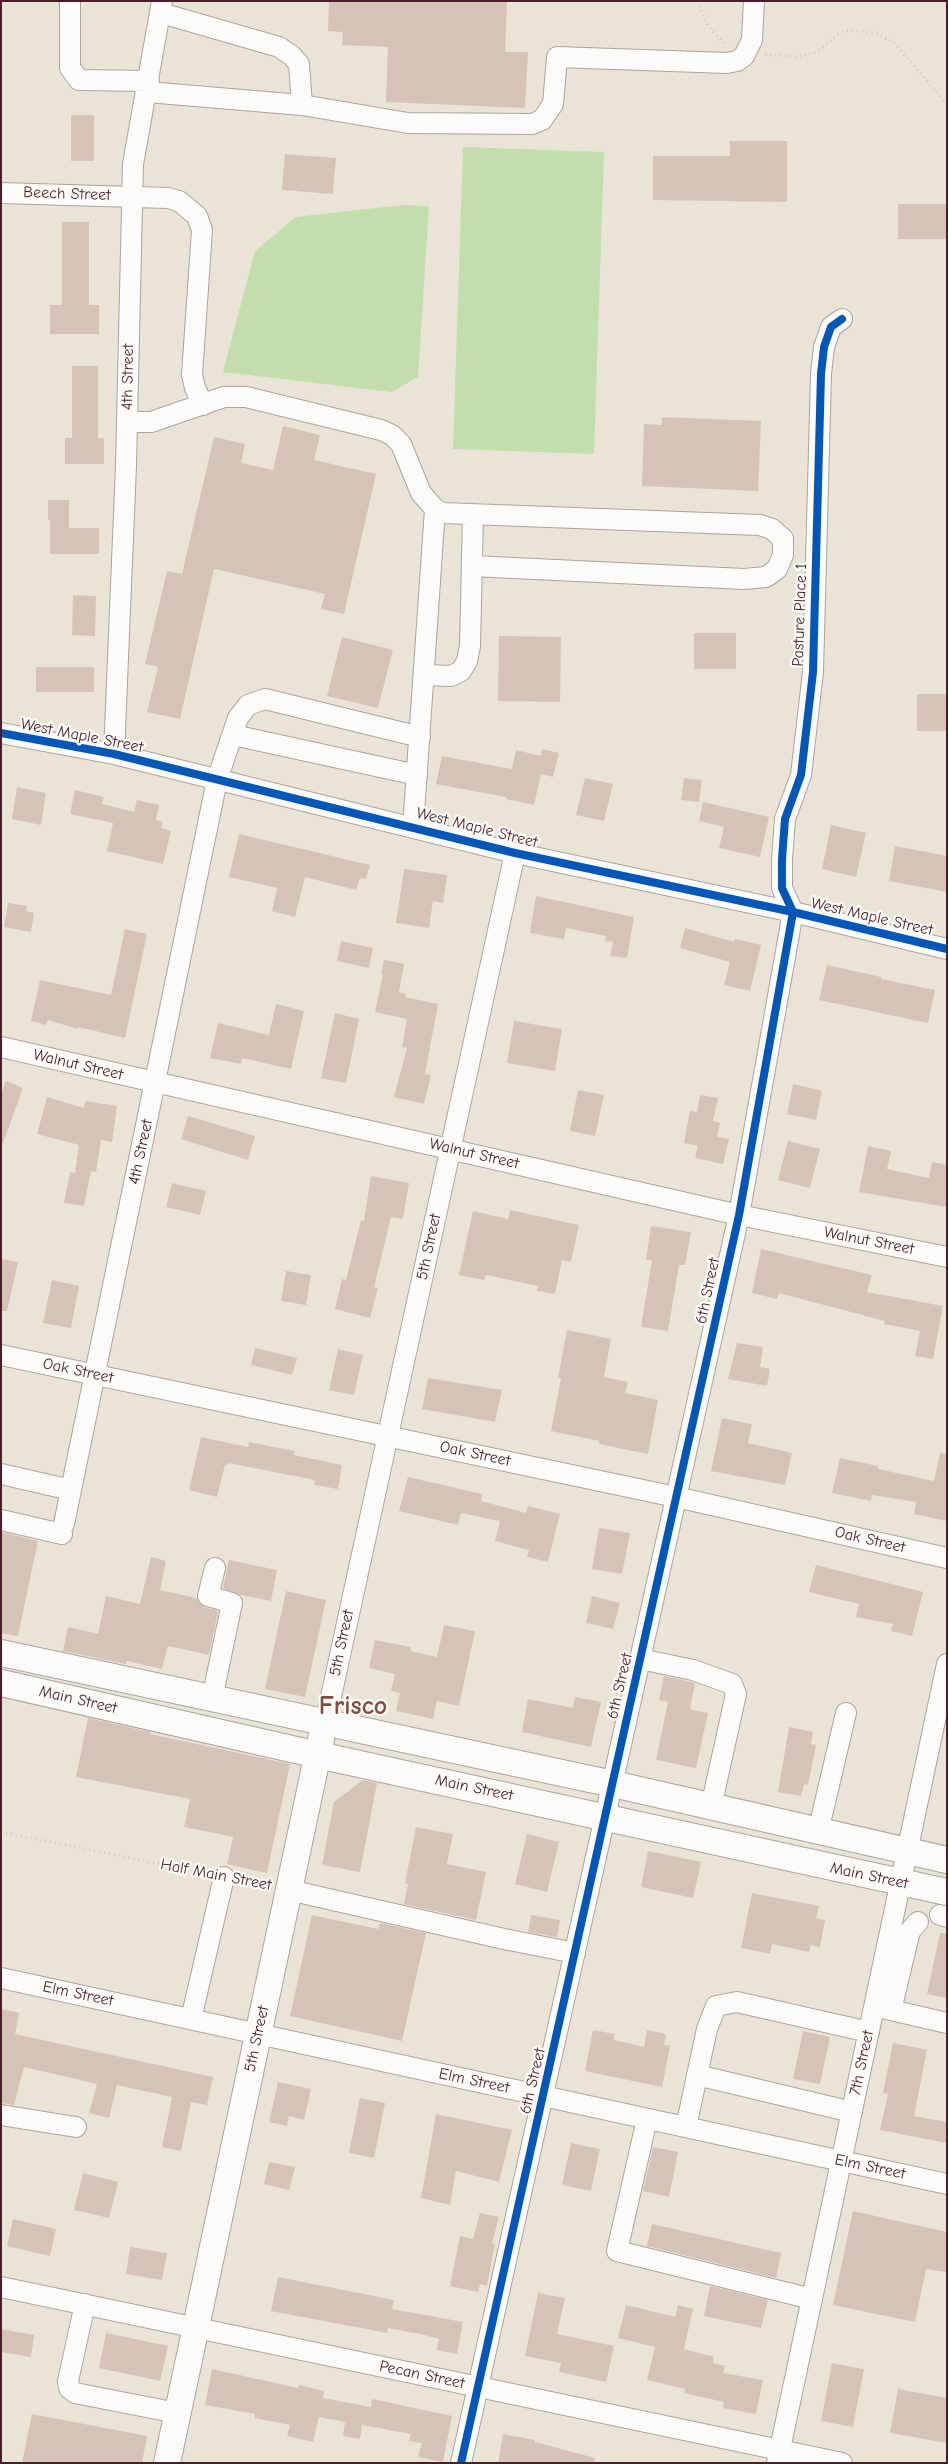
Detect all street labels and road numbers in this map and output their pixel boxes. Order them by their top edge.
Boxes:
street label: Beech Street [23,183,111,205]
street label: 4th Street [118,344,138,410]
street label: Pasture Place 1 [789,563,811,667]
street label: West Maple Street [19,715,145,757]
street label: West Maple Street [414,804,540,852]
street label: West Maple Street [809,894,935,940]
street label: Walnut Street [31,1045,125,1085]
street label: 4th Street [125,1118,157,1186]
street label: Walnut Street [427,1134,521,1174]
street label: 5th Street [413,1212,445,1282]
street label: Walnut Street [822,1223,916,1259]
street label: 6th Street [692,1256,724,1326]
street label: Oak Street [41,1354,115,1388]
street label: Oak Street [438,1437,512,1471]
street label: Oak Street [833,1523,907,1557]
street label: 5th Street [326,1608,358,1678]
street label: 6th Street [603,1651,637,1721]
street label: Main Street [37,1682,119,1718]
street label: Main Street [433,1770,515,1806]
street label: Half Main Street [159,1855,273,1895]
street label: Main Street [828,1858,910,1894]
street label: Elm Street [41,1977,115,2011]
street label: 5th Street [241,2004,273,2074]
street label: 7th Street [846,2029,878,2097]
street label: 6th Street [516,2046,550,2116]
street label: Elm Street [437,2064,511,2098]
street label: Elm Street [833,2150,907,2184]
street label: Pecan Street [378,2357,466,2393]

